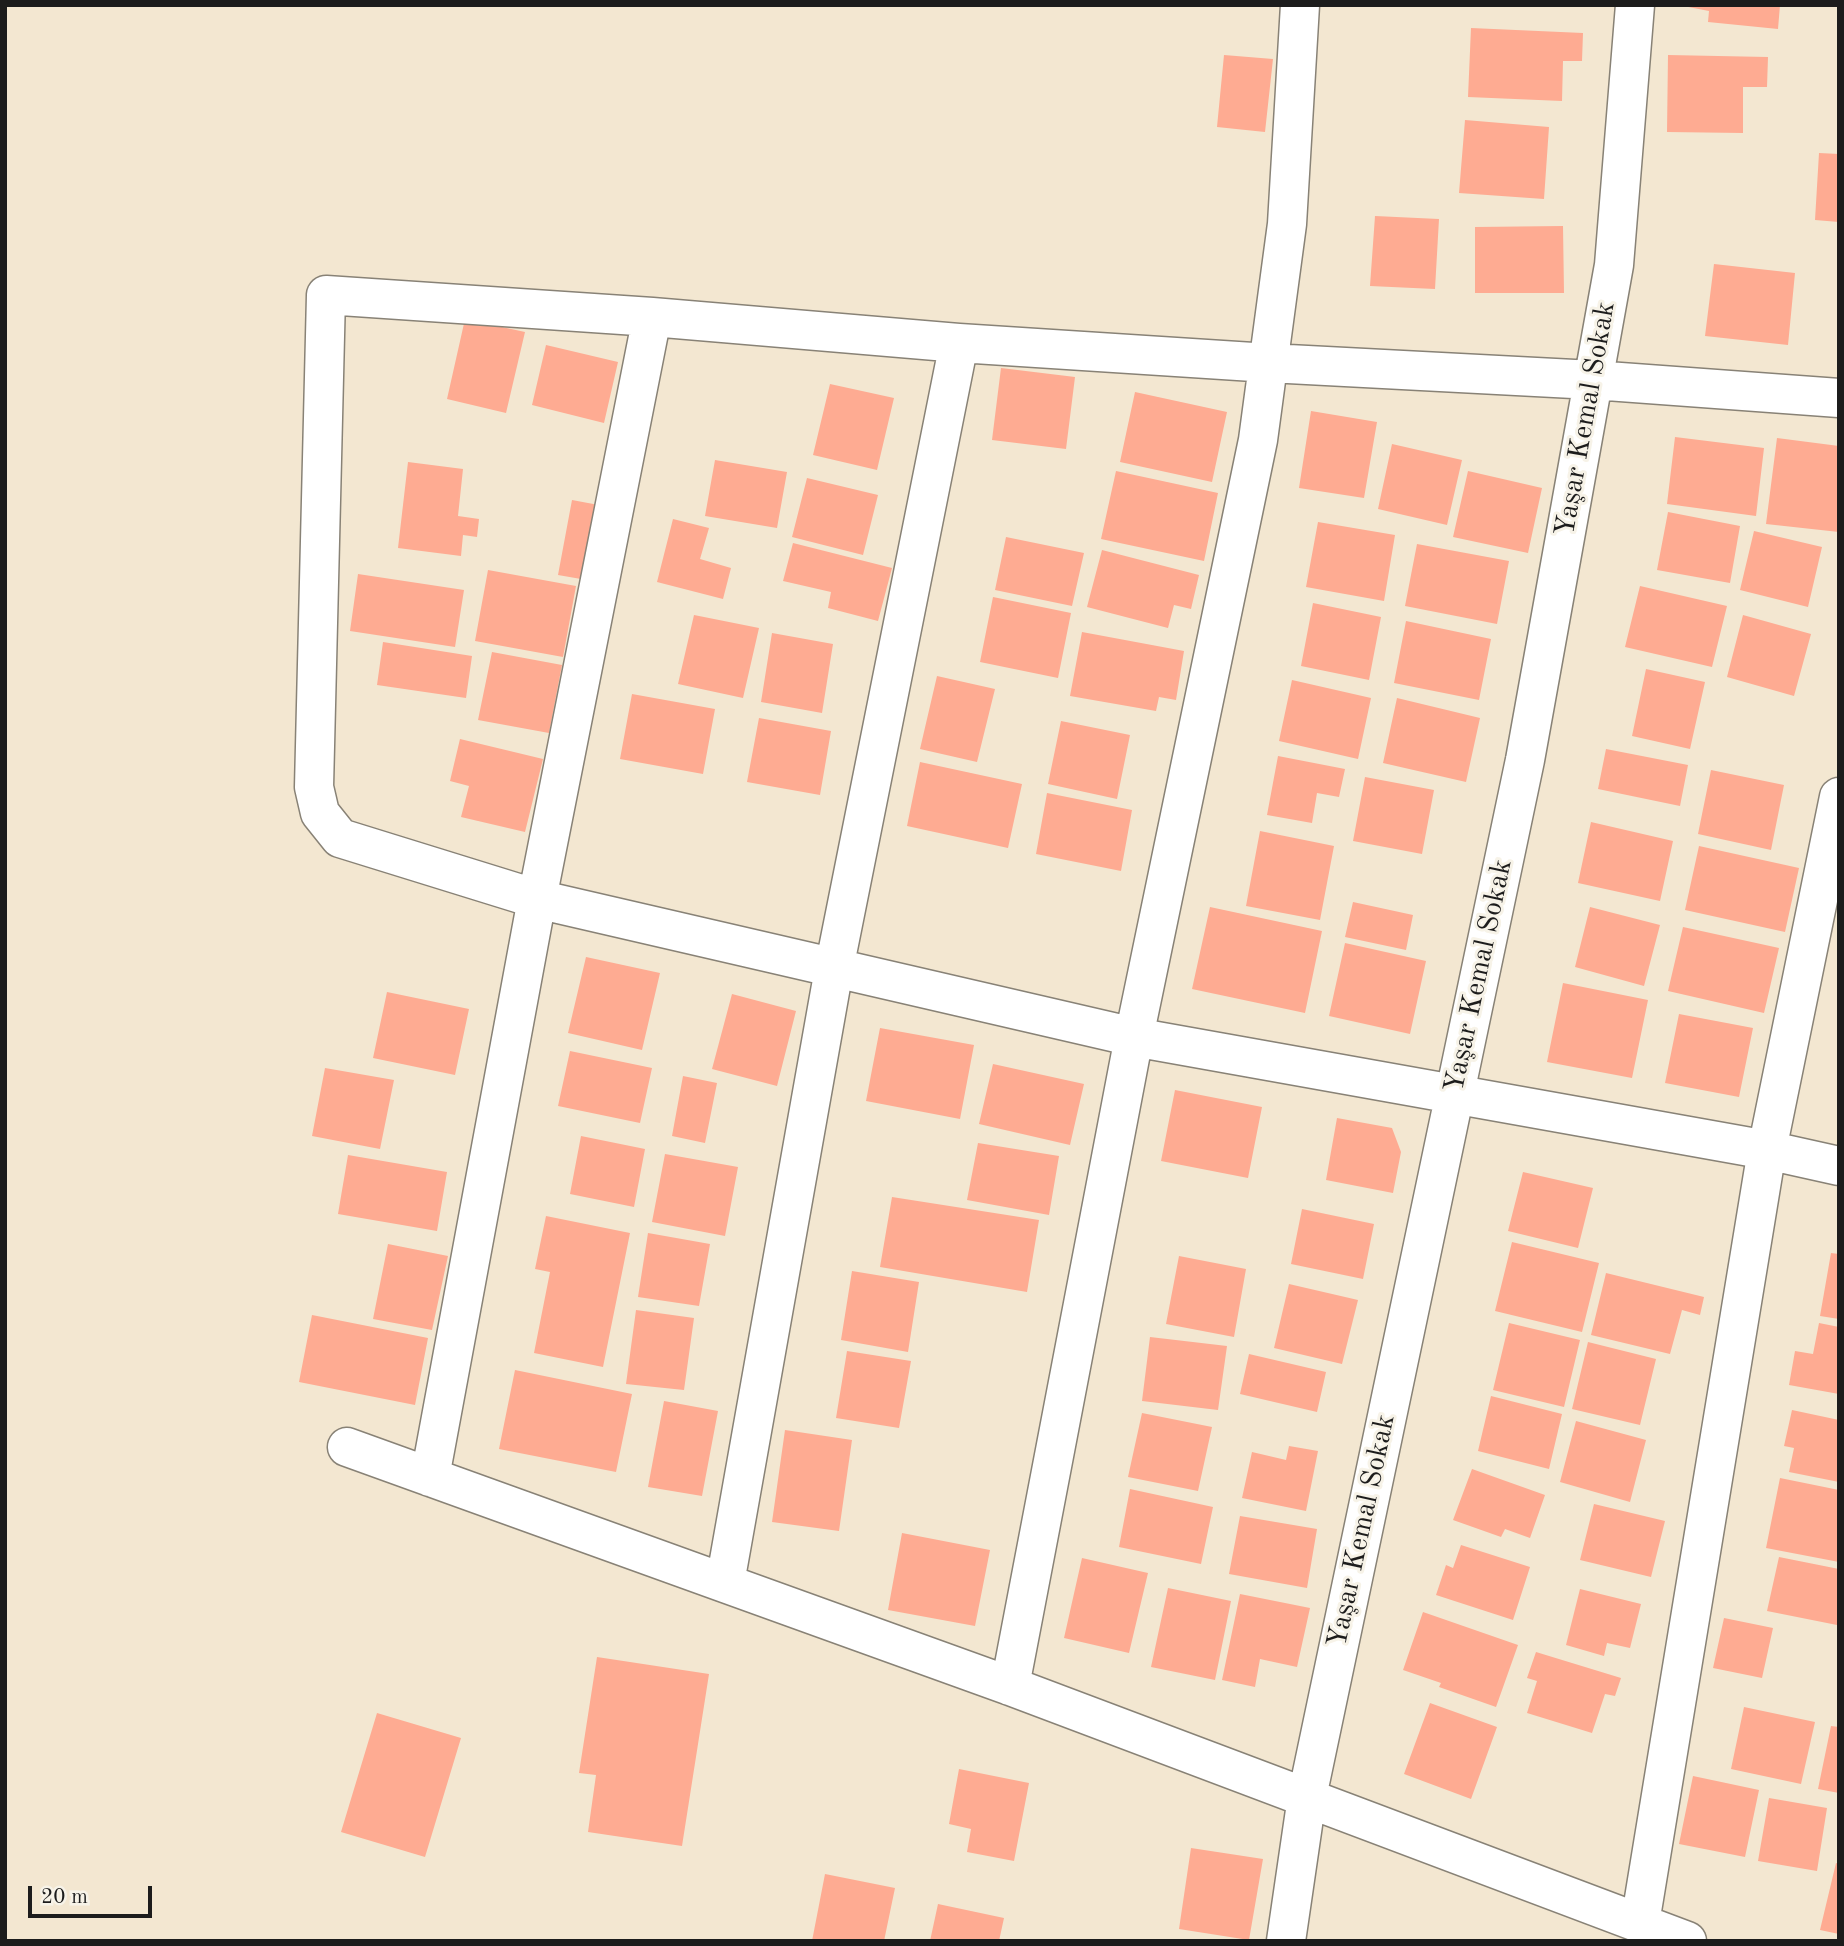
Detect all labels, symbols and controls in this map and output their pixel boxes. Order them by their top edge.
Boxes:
street label: Yaşar Kemal Sokak [1549,299,1623,539]
street label: Yaşar Kemal Sokak [1438,856,1520,1096]
street label: Yaşar Kemal Sokak [1321,1411,1403,1651]
scale bar [32,1872,156,1916]
text: 20 m [41,1887,88,1908]

